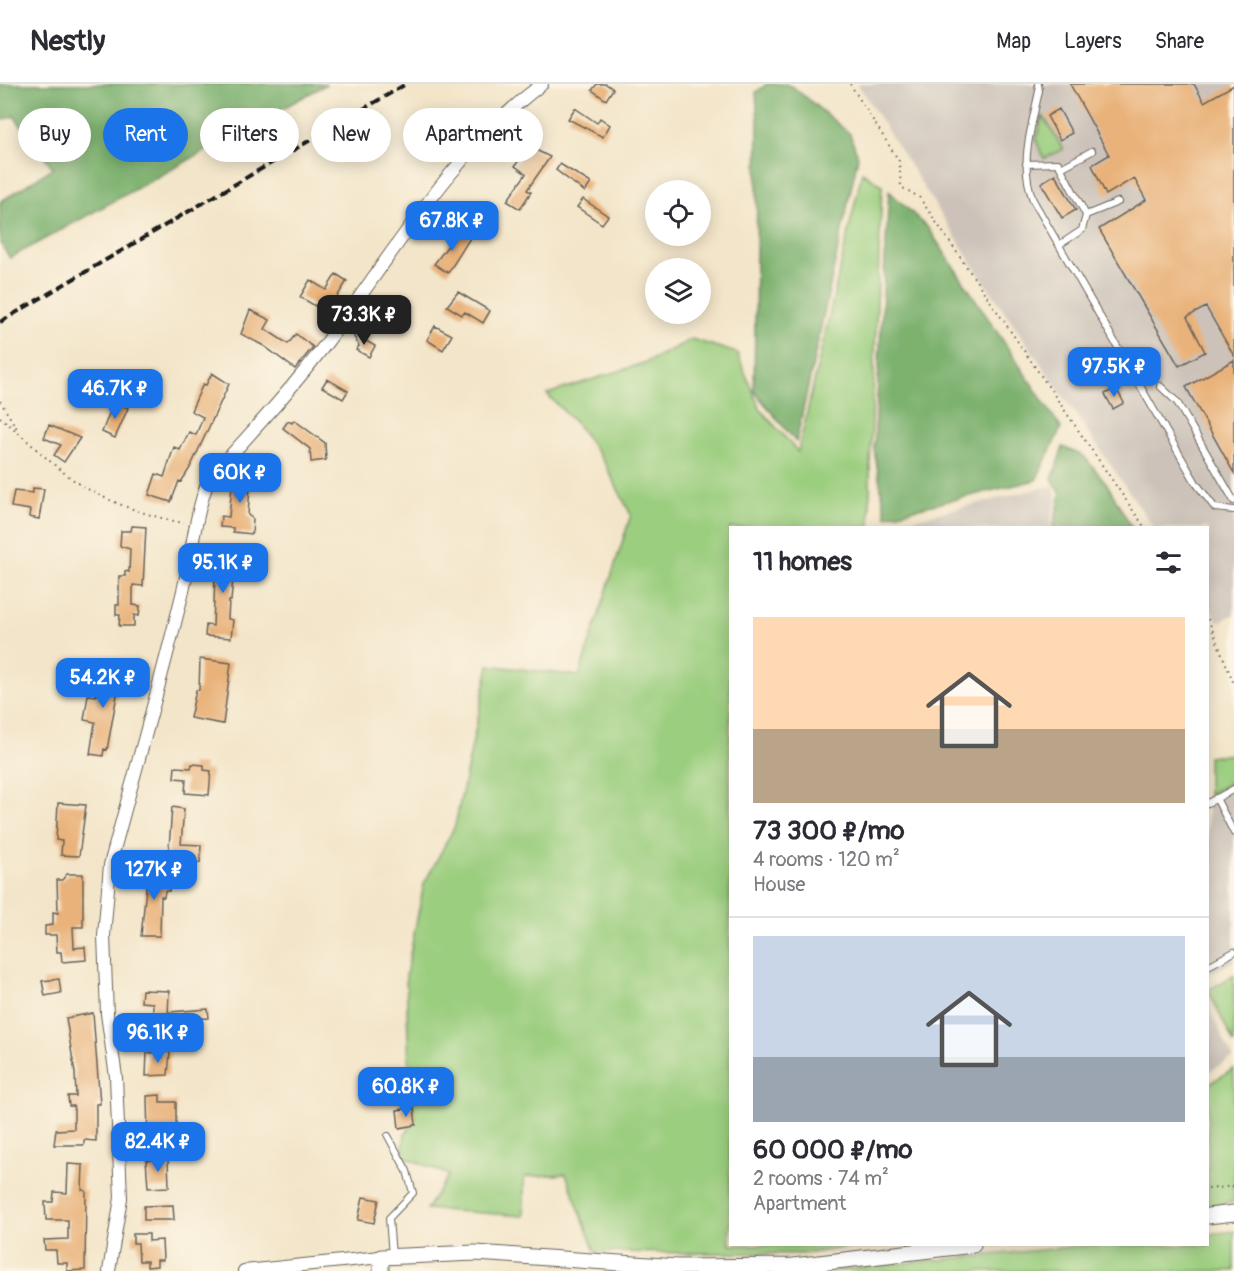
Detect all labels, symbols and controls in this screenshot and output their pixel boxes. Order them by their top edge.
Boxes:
text: Nestly [30,24,105,59]
text: Map [996,28,1031,55]
text: Layers [1064,28,1122,55]
text: Share [1155,28,1204,55]
chip: Buy [18,108,91,162]
chip: Rent [103,108,188,162]
chip: Filters [200,108,299,162]
chip: New [311,108,391,162]
chip: Apartment [403,108,543,162]
map controls [645,180,711,324]
button: locate [645,180,711,246]
pin: 67.8K ₽ [397,201,507,252]
text: 67.8K ₽ [420,208,484,233]
button: layers [645,258,711,324]
pin: 73.3K ₽ [309,295,419,346]
text: 73.3K ₽ [331,302,397,327]
pin: 97.5K ₽ [1059,347,1169,398]
text: 97.5K ₽ [1082,354,1146,379]
pin: 46.7K ₽ [60,369,170,420]
text: 46.7K ₽ [82,376,148,401]
pin: 60K ₽ [198,453,282,504]
text: 60K ₽ [213,460,267,485]
pin: 95.1K ₽ [168,543,278,594]
text: 11 homes [753,546,852,578]
icon: filters [1152,546,1185,579]
text: 95.1K ₽ [192,550,254,575]
icon: home [915,656,1023,764]
pin: 54.2K ₽ [48,658,158,709]
text: 54.2K ₽ [70,665,136,690]
text: 73 300 ₽/mo [753,815,905,847]
text: 4 rooms · 120 m² [753,847,900,872]
pin: 127K ₽ [105,850,203,901]
text: 127K ₽ [125,857,183,882]
text: House [753,872,805,897]
icon: home [915,975,1023,1083]
pin: 96.1K ₽ [103,1013,213,1064]
text: 96.1K ₽ [127,1020,189,1045]
pin: 60.8K ₽ [351,1067,461,1118]
text: 60.8K ₽ [372,1074,440,1099]
pin: 82.4K ₽ [103,1122,213,1173]
text: 82.4K ₽ [125,1129,191,1154]
text: 60 000 ₽/mo [753,1134,912,1166]
text: 2 rooms · 74 m² [753,1166,889,1191]
text: Apartment [753,1191,846,1216]

